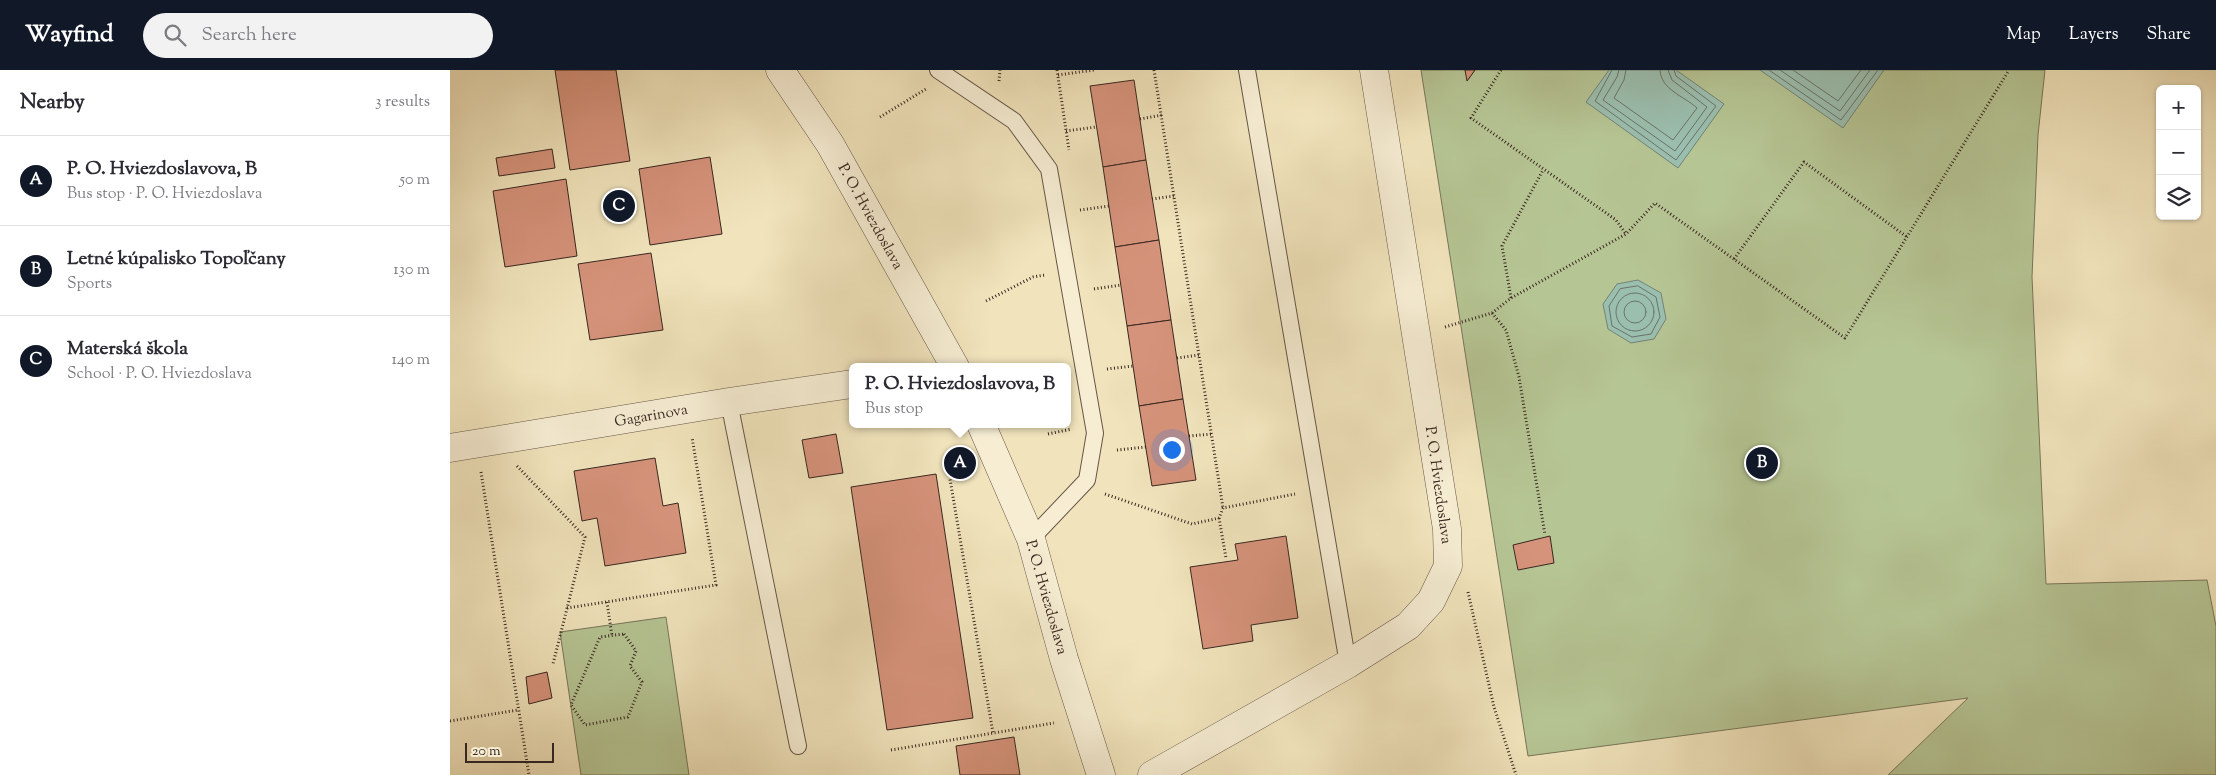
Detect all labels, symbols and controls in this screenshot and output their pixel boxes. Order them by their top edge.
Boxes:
search box [143,13,493,58]
text: Wayfind [25,18,113,52]
icon: search [161,21,189,49]
text: Search here [201,22,297,49]
text: Map [2006,22,2041,48]
text: Layers [2069,22,2119,48]
text: Share [2147,22,2191,48]
map controls [2156,85,2201,220]
button: + [2156,85,2201,130]
text: Nearby [20,88,85,118]
text: 3 results [375,91,430,114]
button: − [2156,130,2201,175]
text: P. O. Hviezdoslavova, B [67,156,257,183]
street label: P. O. Hviezdoslava [832,160,908,274]
text: A [30,169,43,192]
text: 50 m [399,169,430,192]
button: layers [2156,175,2201,220]
text: Bus stop · P. O. Hviezdoslava [67,183,262,206]
pin: C [603,187,635,225]
text: Letné kúpalisko Topoľčany [67,246,286,273]
text: B [31,259,41,282]
text: 130 m [393,259,430,282]
text: Sports [67,273,112,296]
text: Materská škola [67,336,188,363]
text: C [30,349,42,372]
text: 140 m [392,349,430,372]
text: School · P. O. Hviezdoslava [67,363,252,386]
popup [849,363,1071,428]
text: P. O. Hviezdoslavova, B [865,371,1055,398]
text: Bus stop [865,398,923,421]
street label: Gagarinova [613,400,690,433]
street label: P. O. Hviezdoslava [1419,425,1456,545]
your location [1159,437,1185,463]
pin: A [944,444,976,482]
pin: B [1746,444,1778,482]
street label: P. O. Hviezdoslava [1019,538,1072,657]
scale bar [465,740,554,763]
text: 20 m [472,742,501,762]

